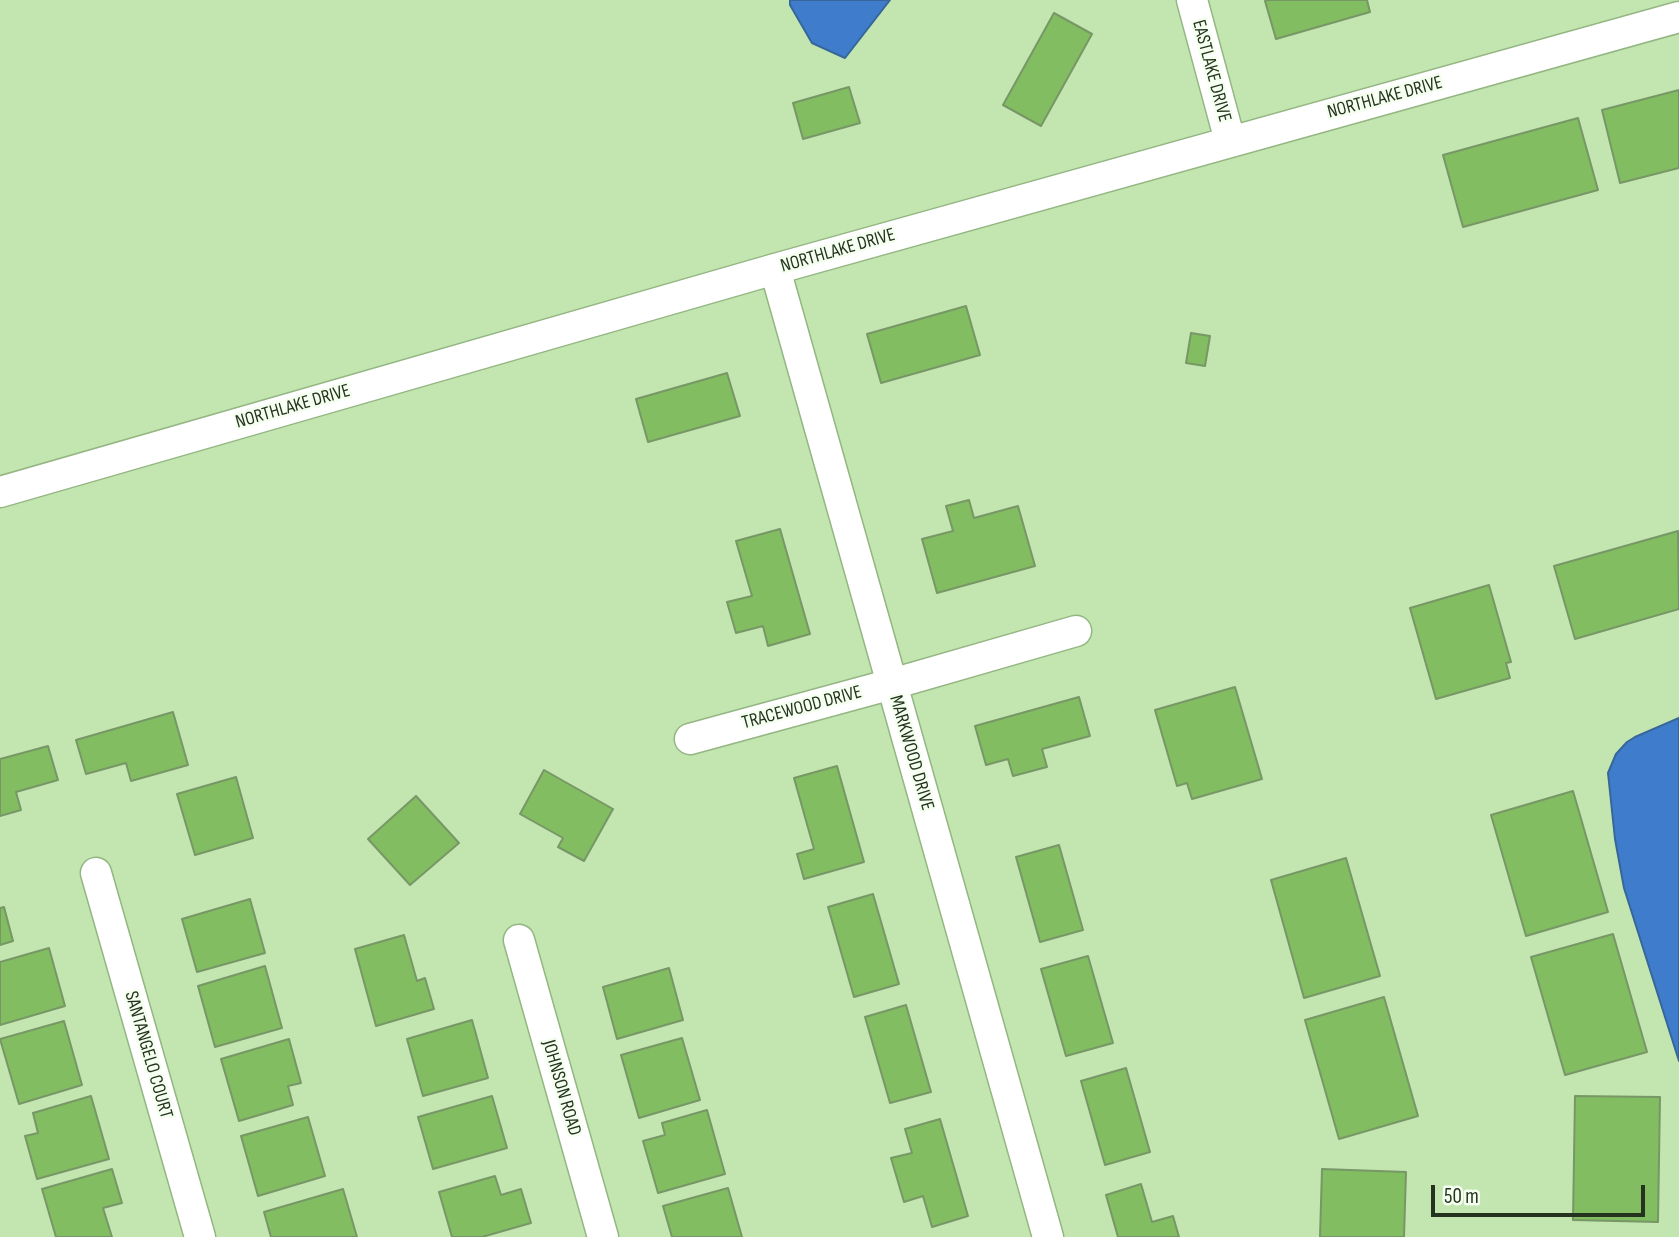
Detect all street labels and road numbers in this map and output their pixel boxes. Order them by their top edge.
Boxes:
street label: EASTLAKE DRIVE [1186,18,1236,124]
street label: NORTHLAKE DRIVE [1325,72,1445,124]
street label: NORTHLAKE DRIVE [778,224,898,278]
street label: NORTHLAKE DRIVE [233,380,353,434]
street label: TRACEWOOD DRIVE [740,681,864,735]
street label: MARKWOOD DRIVE [884,693,938,813]
street label: SANTANGELO COURT [119,989,177,1121]
street label: JOHNSON ROAD [537,1038,585,1138]

